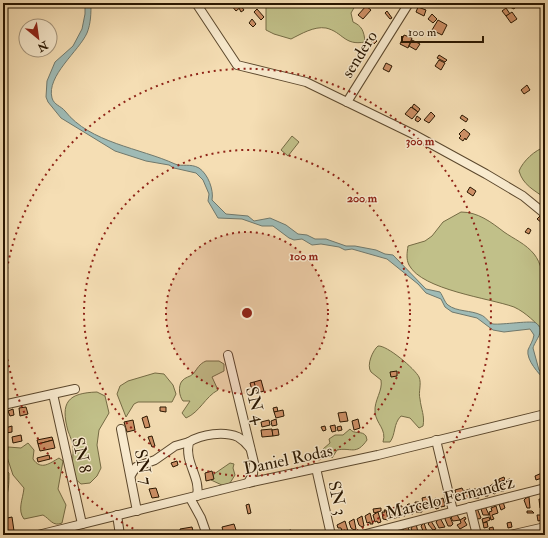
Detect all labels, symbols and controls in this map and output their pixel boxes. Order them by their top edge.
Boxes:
north arrow [18,18,58,58]
scale bar [402,18,483,44]
text: 100 m [408,25,437,40]
street label: sendero [337,27,382,82]
text: N [34,38,51,55]
text: 300 m [406,134,435,149]
text: 200 m [347,191,378,206]
text: 100 m [290,249,319,264]
centre of rings [240,306,254,320]
street label: SN 4 [241,384,270,427]
street label: SN 8 [67,435,96,475]
street label: Daniel Rodas [242,440,335,479]
street label: SN 7 [130,447,157,487]
street label: Marcelo Fernandez [384,471,516,524]
street label: SN 3 [323,479,352,517]

